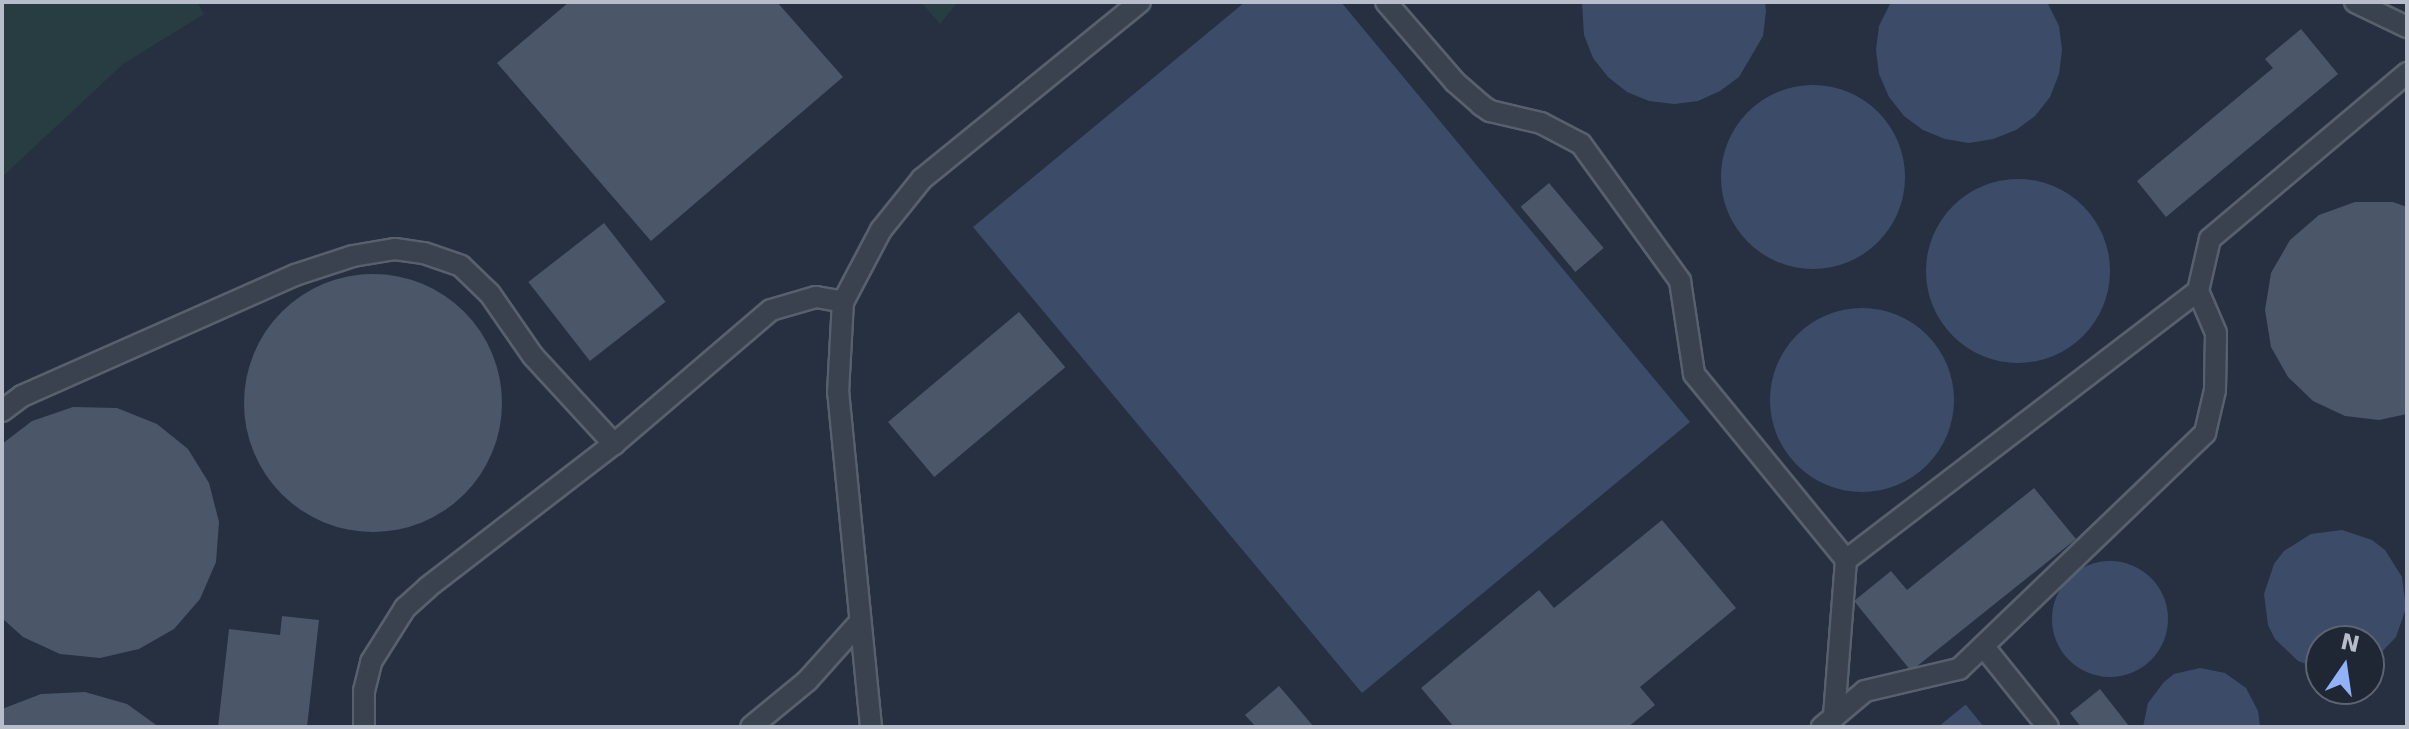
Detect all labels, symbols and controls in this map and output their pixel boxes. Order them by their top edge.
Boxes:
north arrow [2305,625,2385,705]
text: N [2338,629,2362,657]

